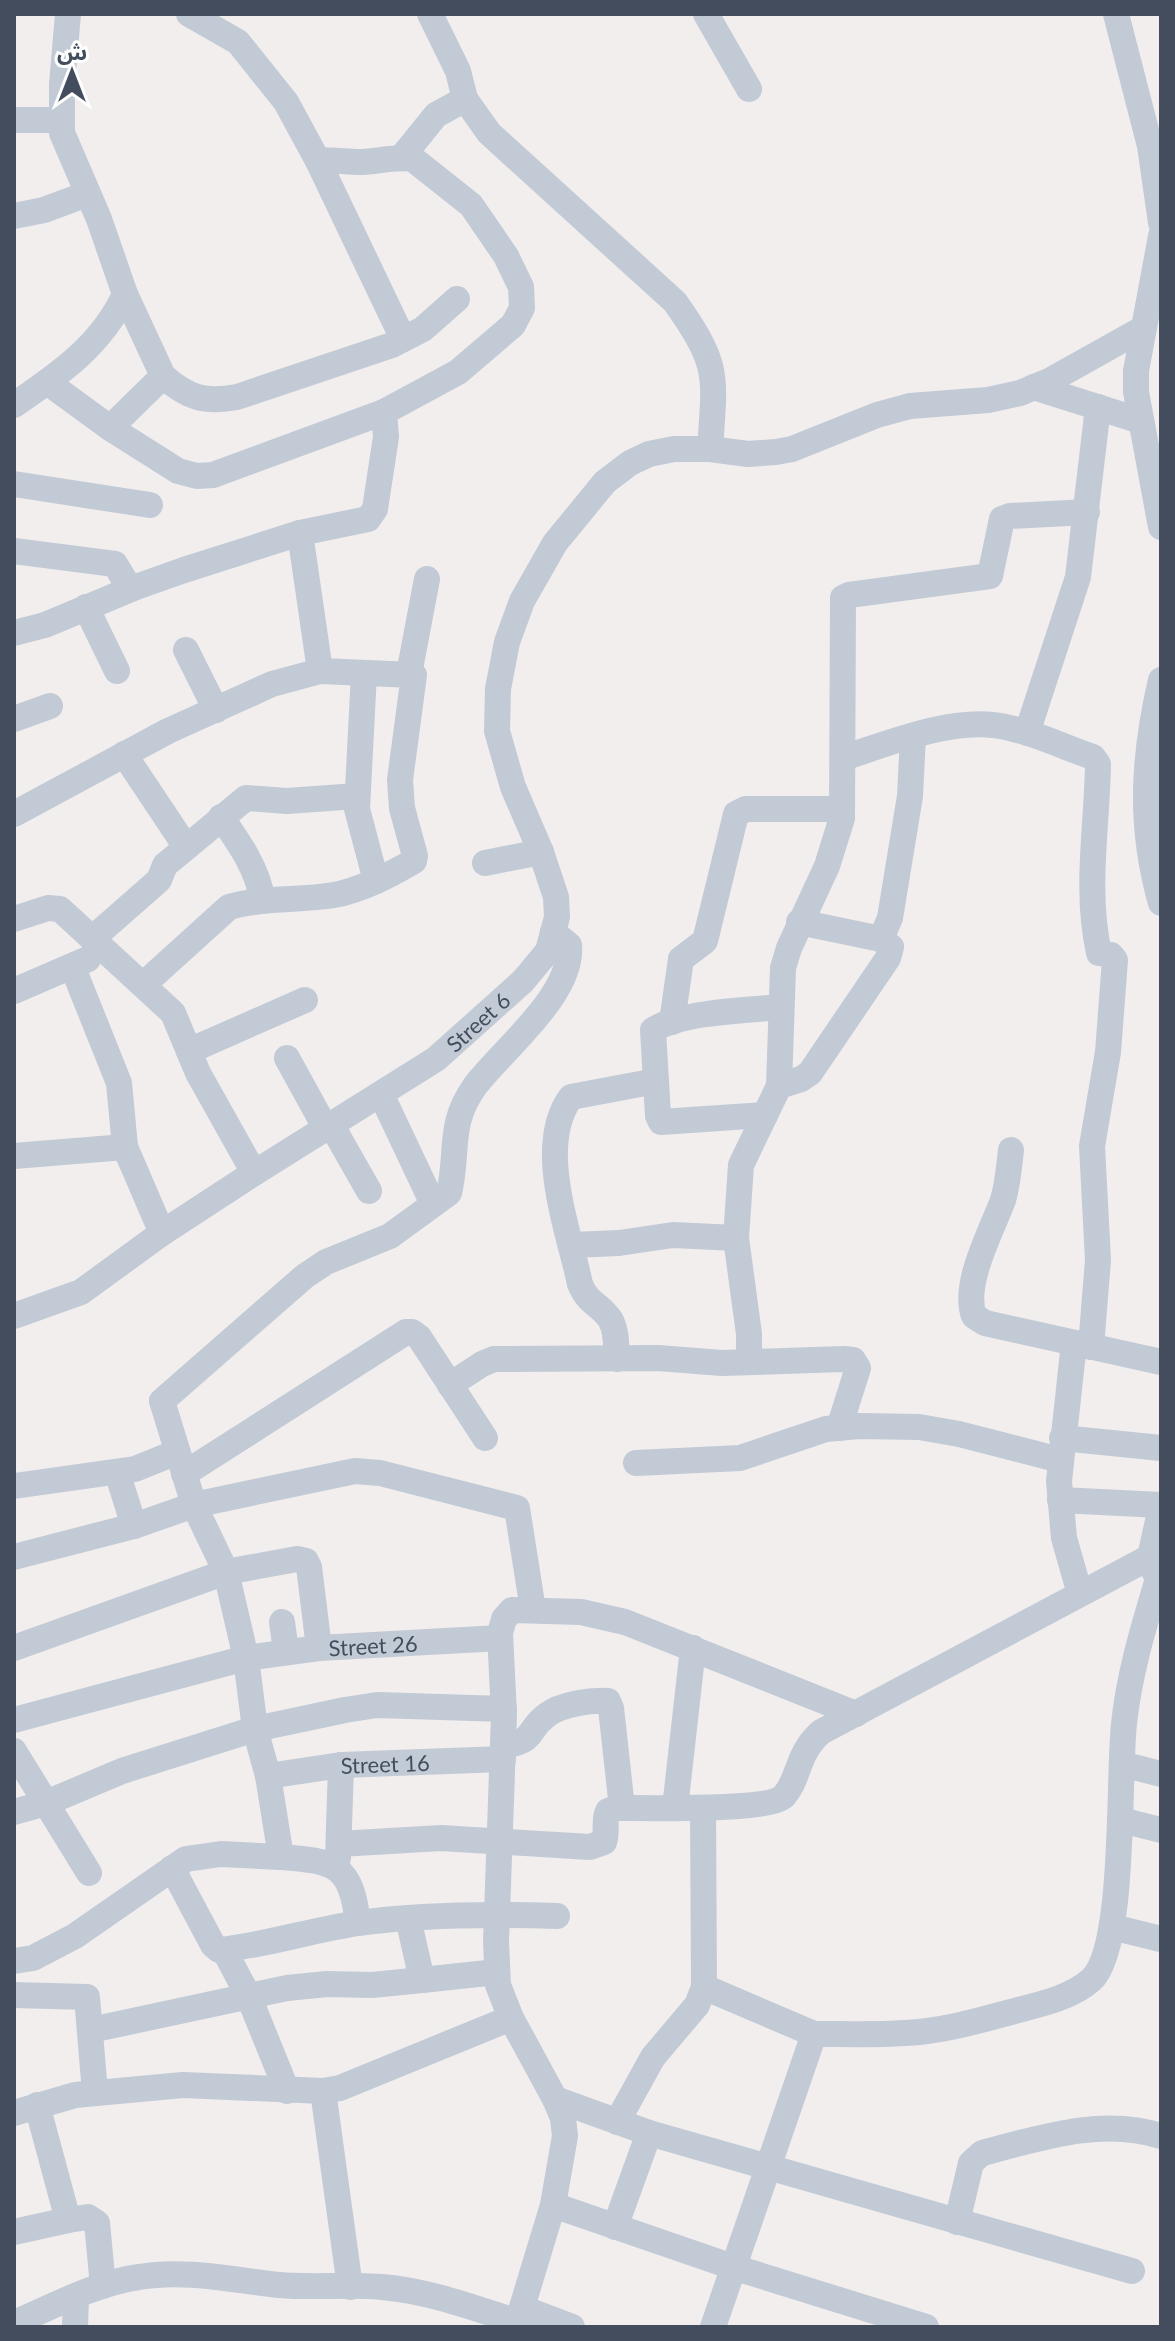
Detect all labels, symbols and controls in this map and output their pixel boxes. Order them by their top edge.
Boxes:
north arrow [32,32,112,112]
text: ش [57,38,87,65]
street label: Street 6 [440,986,515,1057]
street label: Street 26 [328,1629,418,1661]
street label: Street 16 [340,1748,430,1779]

